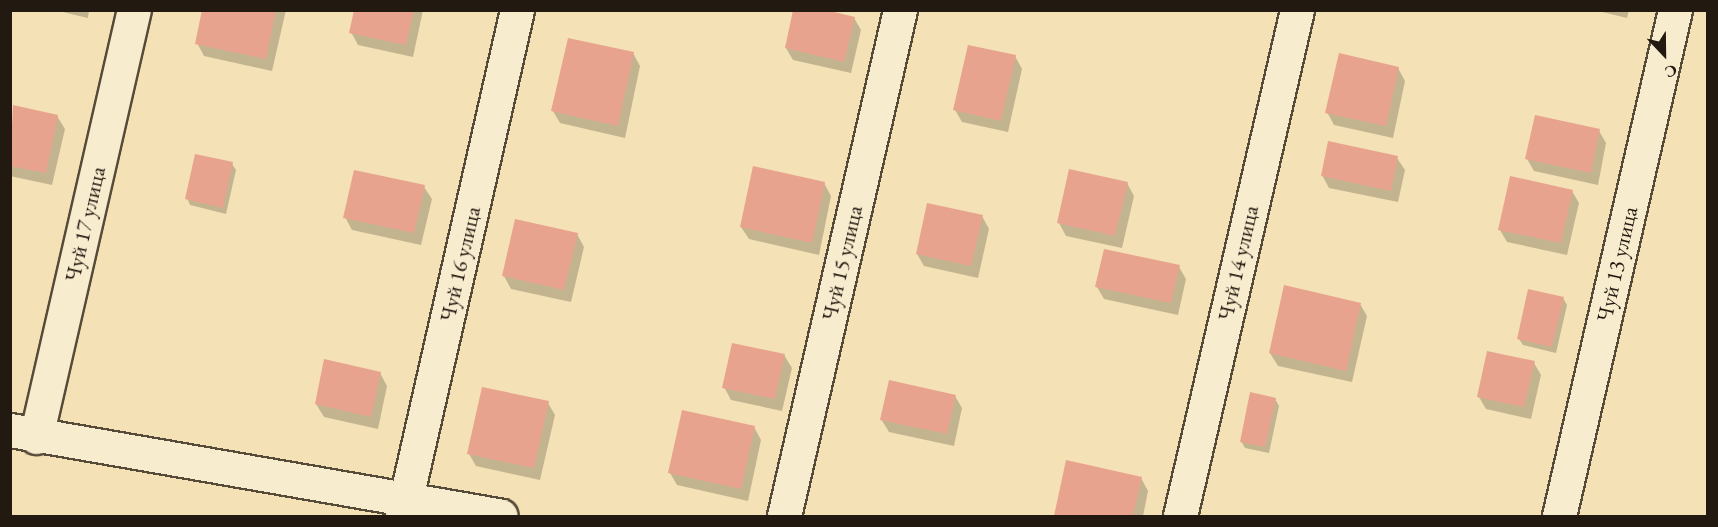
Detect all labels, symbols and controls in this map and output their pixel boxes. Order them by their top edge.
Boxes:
north arrow [1634,24,1694,84]
text: С [1662,59,1680,83]
street label: Чуй 17 улица [59,164,111,284]
street label: Чуй 15 улица [816,203,868,323]
street label: Чуй 14 улица [1212,203,1264,323]
street label: Чуй 16 улица [434,204,486,324]
street label: Чуй 13 улица [1591,204,1643,324]

